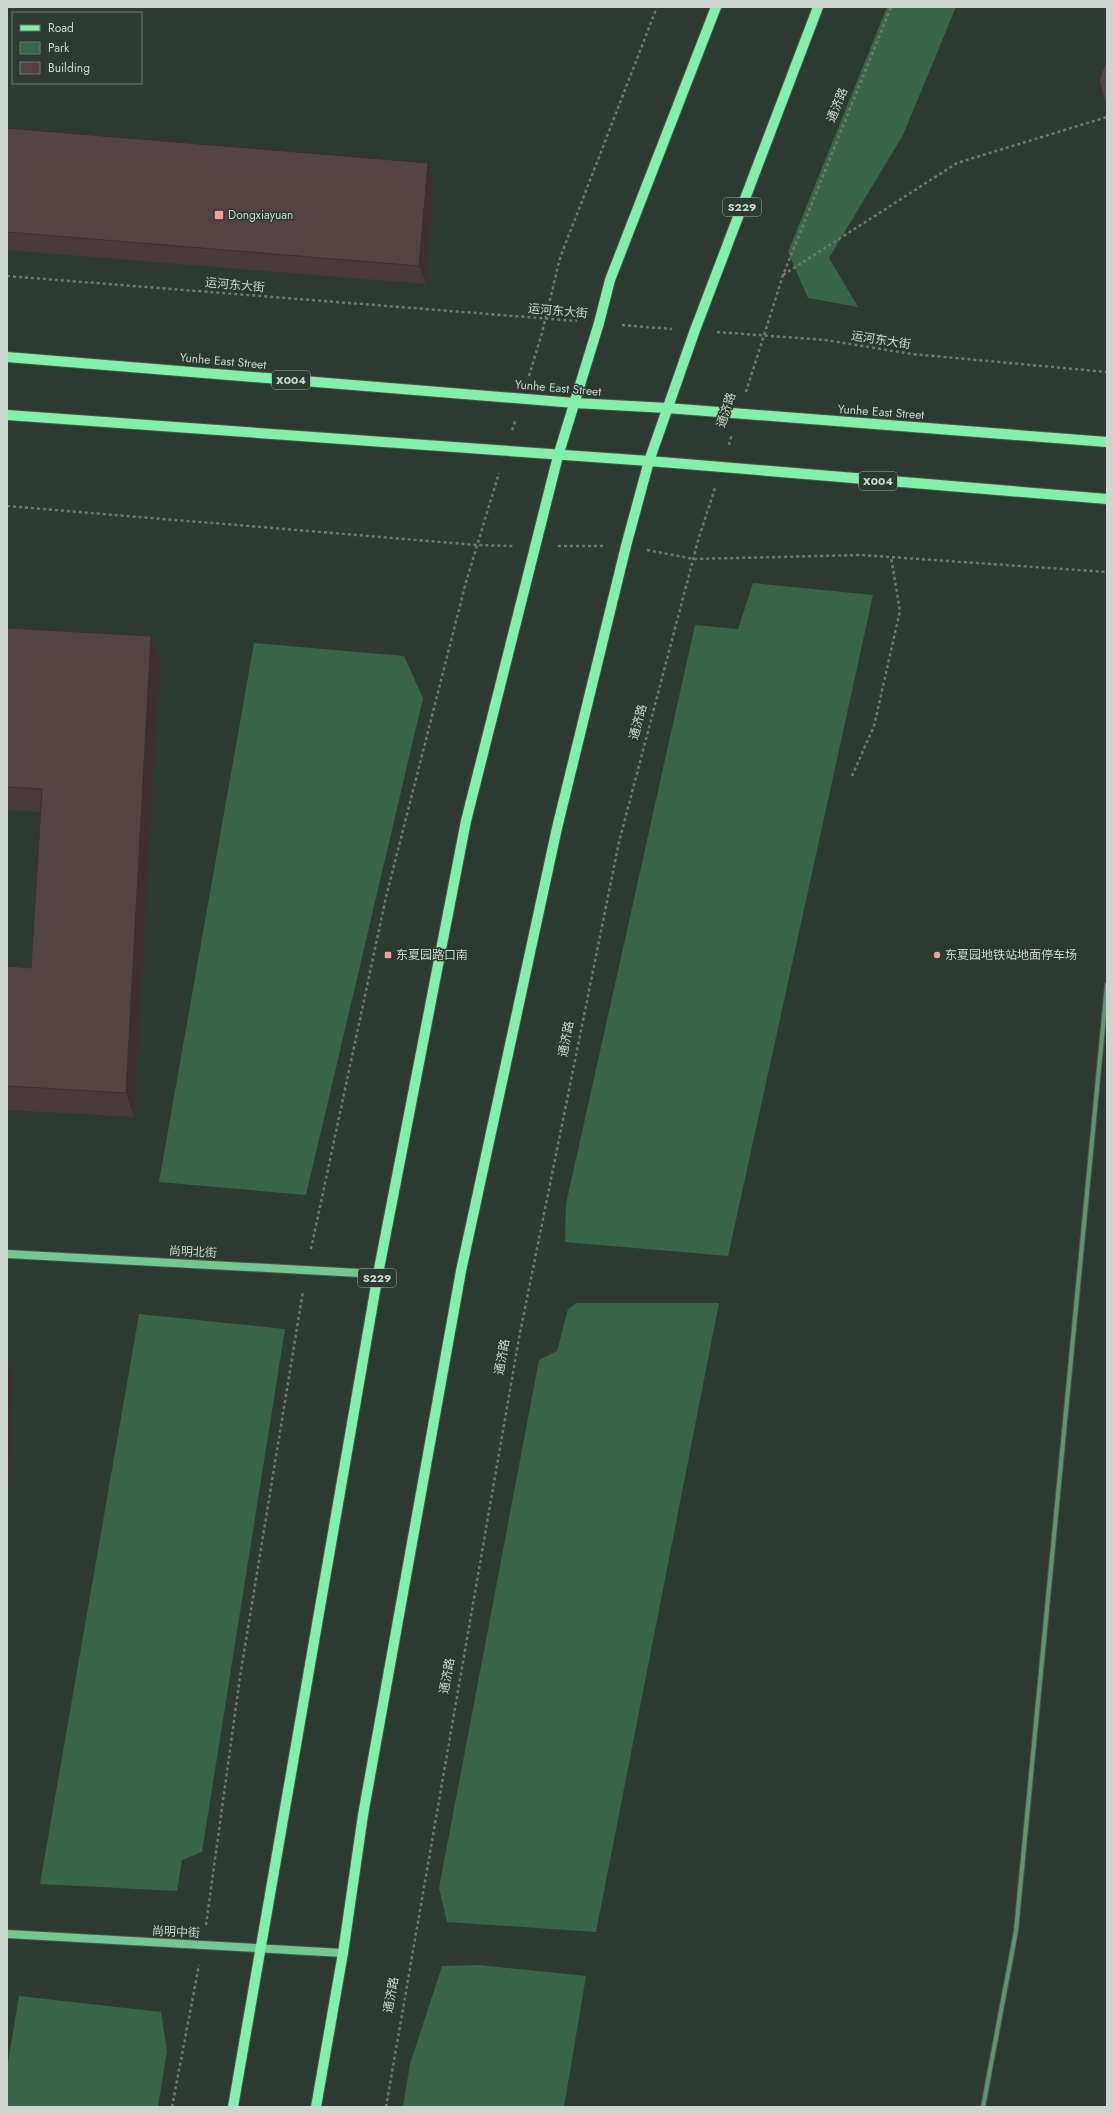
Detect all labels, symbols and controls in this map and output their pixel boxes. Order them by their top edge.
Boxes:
legend [12,12,142,84]
text: Road [48,19,74,37]
text: Park [48,39,70,57]
text: Building [48,59,90,77]
street label: 通济路 [822,85,852,125]
road number: S229 [723,198,761,216]
place label: Dongxiayuan [228,206,293,224]
marker: Dongxiayuan [213,209,225,221]
street label: 运河东大街 [204,273,266,297]
street label: 运河东大街 [527,299,589,323]
street label: 运河东大街 [850,326,912,354]
street label: Yunhe East Street [179,348,267,374]
road number: X004 [272,371,310,389]
street label: Yunhe East Street [514,375,602,401]
street label: 通济路 [712,390,740,430]
street label: Yunhe East Street [837,400,925,424]
road number: X004 [859,472,897,490]
street label: 通济路 [625,702,651,742]
place label: 东夏园路口南 [396,946,468,964]
place label: 东夏园地铁站地面停车场 [945,946,1077,964]
marker: 东夏园路口南 [383,950,393,960]
marker: 东夏园地铁站地面停车场 [932,950,942,960]
street label: 通济路 [554,1020,578,1058]
street label: 尚明北街 [169,1242,217,1262]
road number: S229 [358,1269,396,1287]
street label: 通济路 [490,1338,514,1376]
street label: 通济路 [435,1657,459,1695]
street label: 尚明中街 [152,1922,200,1942]
street label: 通济路 [379,1976,403,2014]

